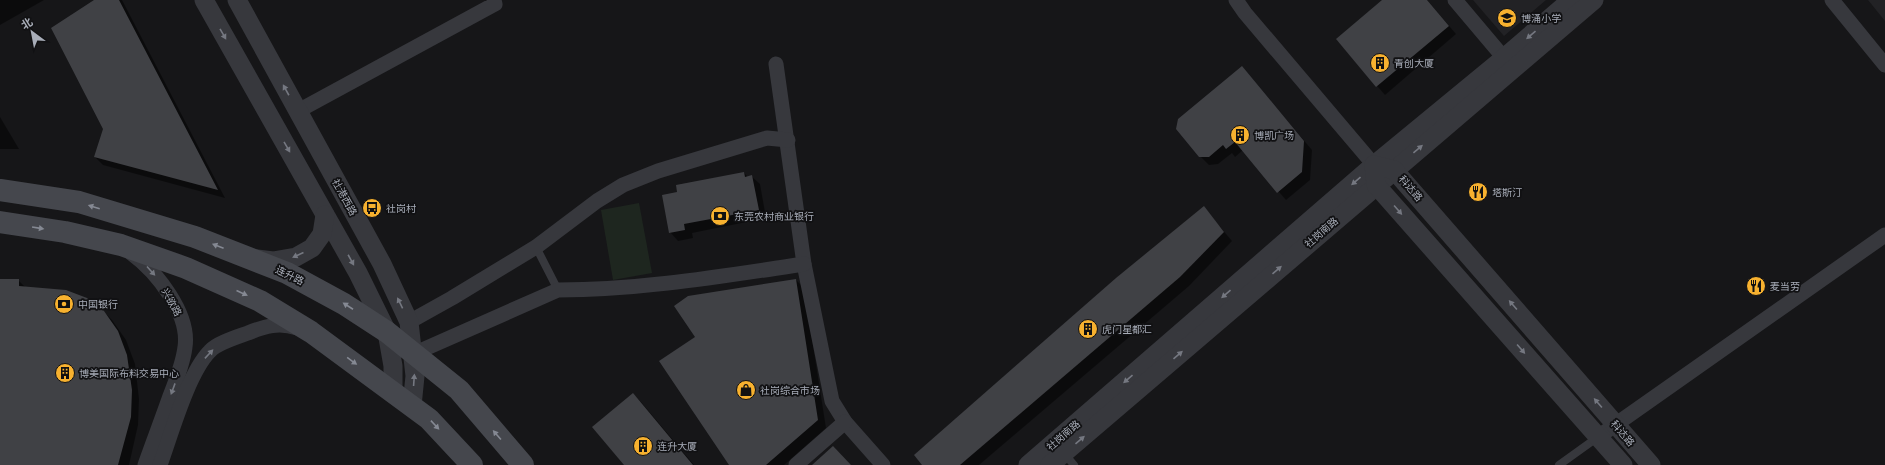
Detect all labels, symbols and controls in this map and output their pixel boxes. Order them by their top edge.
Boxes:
school or university icon: 博涌小学 [1496,7,1518,29]
north arrow [12,12,52,52]
place label: 博涌小学 [1521,12,1561,25]
text: 北 [18,15,35,32]
one-way arrow [220,28,227,40]
one-way arrow [1525,30,1536,39]
building icon: 青创大厦 [1369,52,1391,74]
place label: 青创大厦 [1394,57,1434,70]
one-way arrow [283,84,289,96]
building icon: 博凯广场 [1229,124,1251,146]
place label: 博凯广场 [1254,129,1294,142]
one-way arrow [284,141,291,153]
one-way arrow [1413,145,1423,154]
street label: 科达路 [1396,173,1425,204]
street label: 社港西路 [329,177,360,218]
one-way arrow [1351,177,1361,186]
restaurant icon: 塔斯汀 [1467,181,1489,203]
place label: 塔斯汀 [1492,186,1522,199]
bus stop icon: 社岗村 [361,197,383,219]
place label: 社岗村 [386,202,416,215]
one-way arrow [87,204,99,210]
bank icon: 东莞农村商业银行 [709,205,731,227]
one-way arrow [1393,205,1402,215]
place label: 东莞农村商业银行 [734,210,814,223]
street label: 社岗南路 [1302,214,1341,250]
one-way arrow [32,225,45,231]
one-way arrow [211,242,223,248]
one-way arrow [291,253,303,259]
one-way arrow [348,254,354,266]
street label: 连升路 [273,263,306,288]
one-way arrow [146,265,155,276]
one-way arrow [1271,266,1282,275]
restaurant icon: 麦当劳 [1745,275,1767,297]
place label: 麦当劳 [1770,280,1800,293]
street label: 兴欲路 [159,286,185,319]
one-way arrow [1221,289,1231,298]
one-way arrow [236,290,247,296]
bank icon: 中国银行 [53,293,75,315]
one-way arrow [397,297,403,309]
place label: 中国银行 [78,298,118,311]
one-way arrow [1508,300,1517,311]
one-way arrow [342,303,354,310]
building icon: 虎门星都汇 [1077,318,1099,340]
place label: 虎门星都汇 [1102,323,1152,336]
one-way arrow [1516,344,1525,355]
one-way arrow [205,349,214,359]
one-way arrow [1173,350,1183,359]
one-way arrow [346,357,357,365]
building icon: 博美国际布料交易中心 [54,362,76,384]
place label: 博美国际布料交易中心 [79,367,179,380]
one-way arrow [411,373,417,386]
one-way arrow [1123,374,1132,383]
shop icon: 社岗综合市场 [735,379,757,401]
one-way arrow [169,383,175,395]
place label: 社岗综合市场 [760,384,820,397]
one-way arrow [1594,398,1603,409]
street label: 社岗南路 [1044,417,1083,453]
street label: 科达路 [1608,418,1637,449]
one-way arrow [430,419,439,430]
one-way arrow [493,430,502,441]
building icon: 连升大厦 [632,435,654,457]
one-way arrow [1074,435,1085,444]
place label: 连升大厦 [657,440,697,453]

